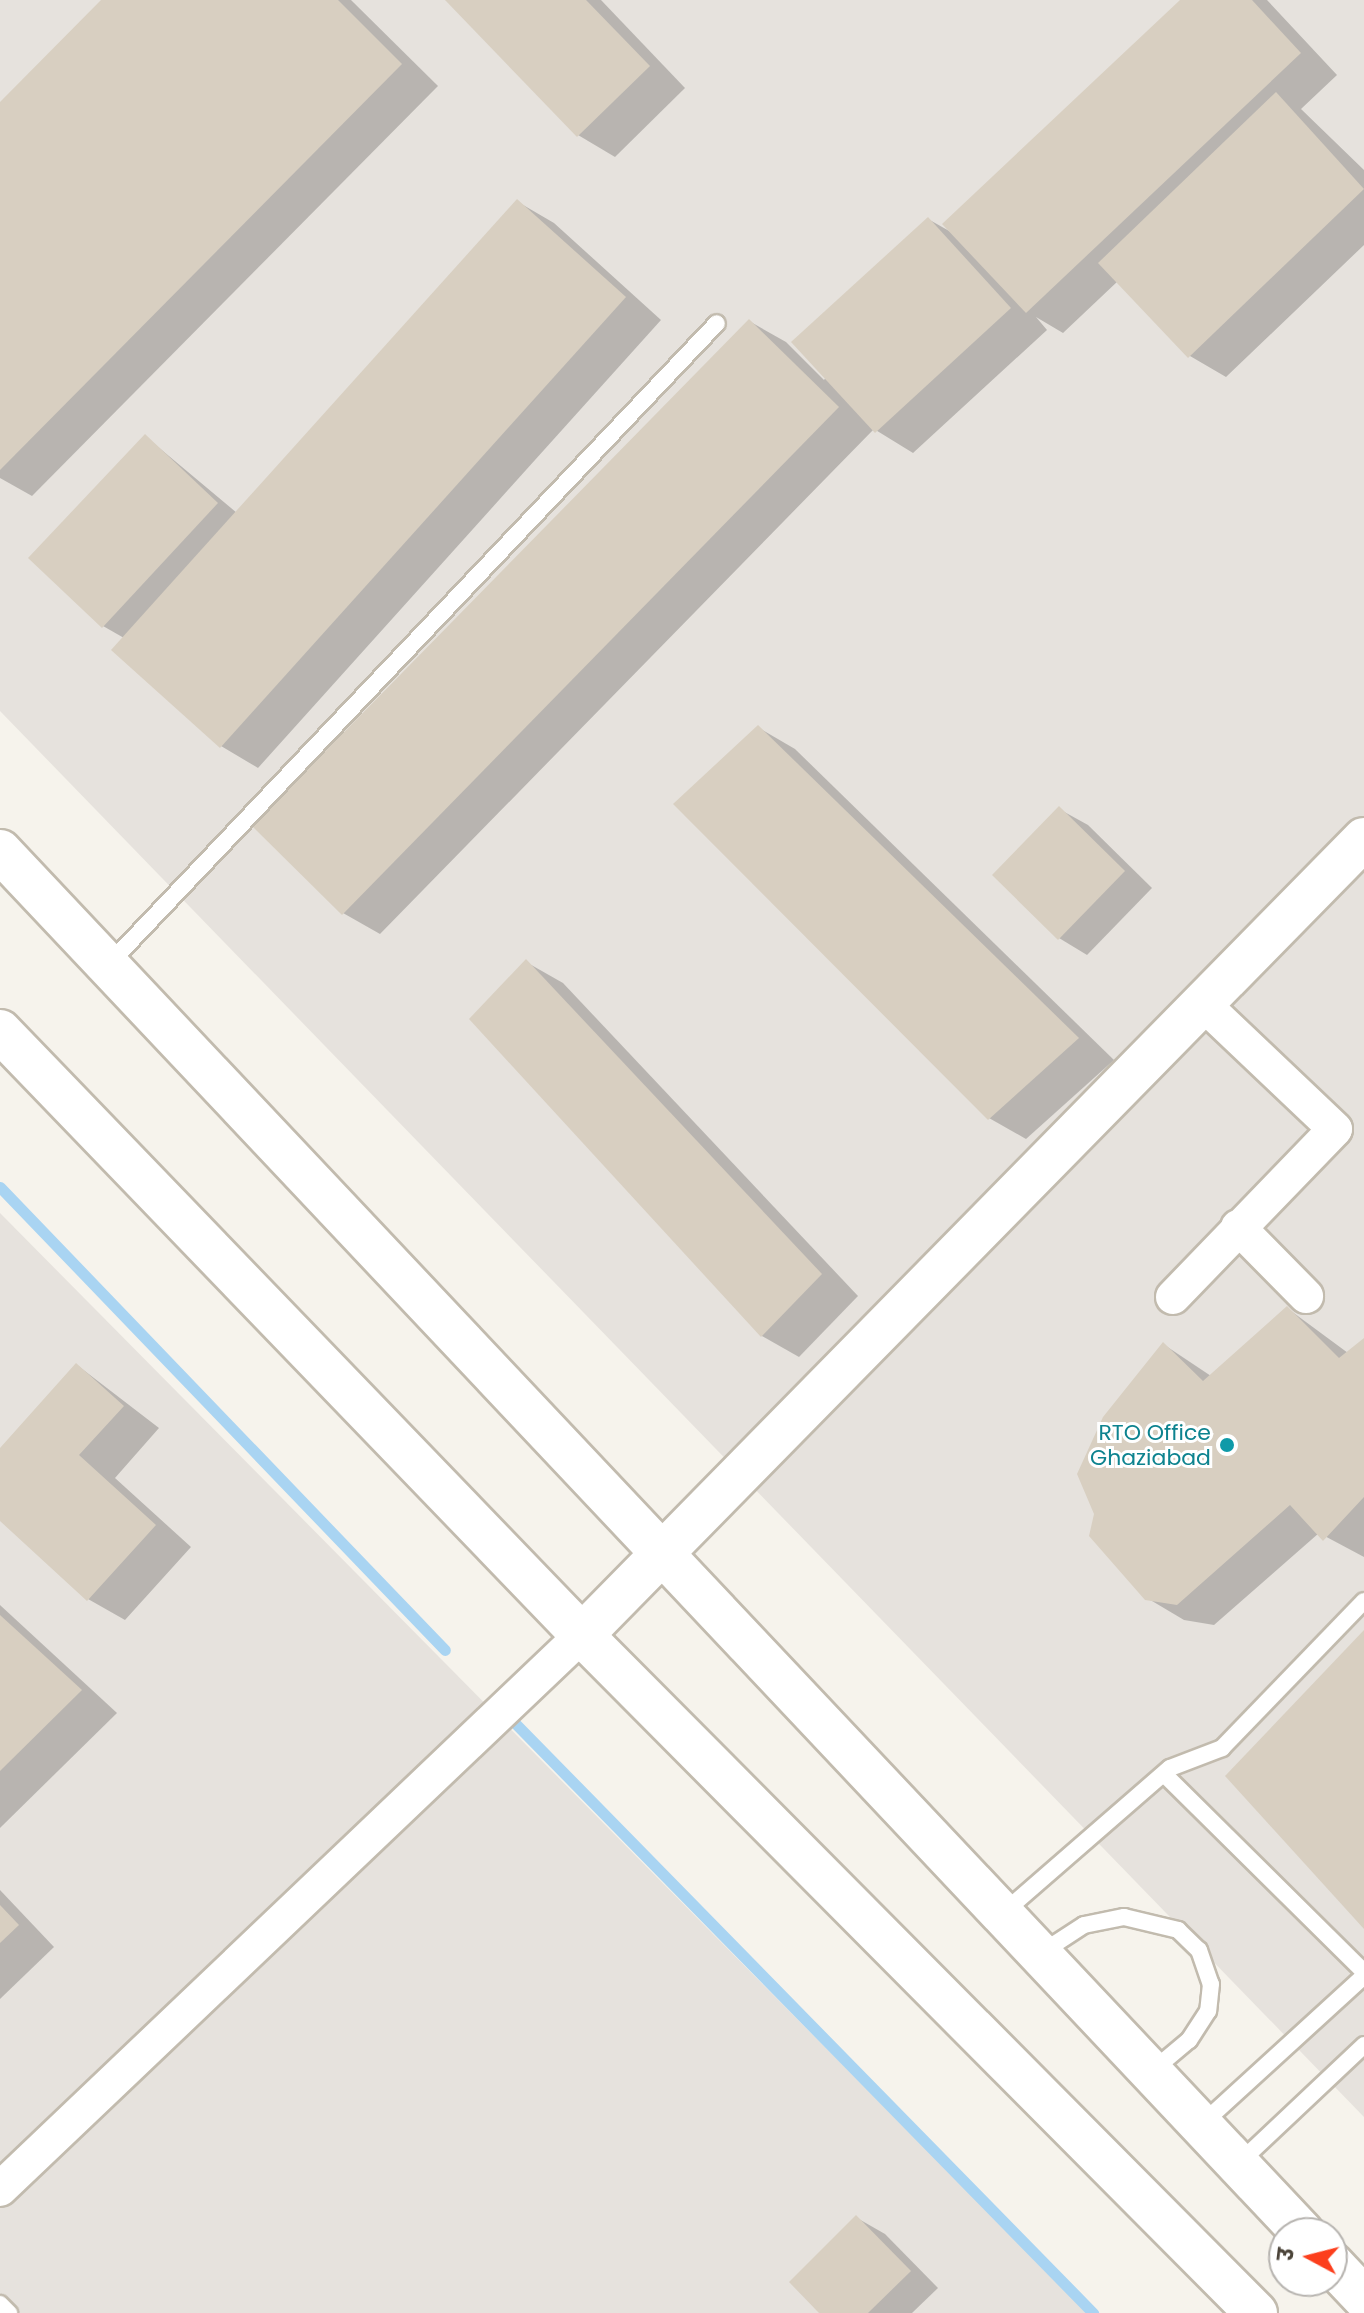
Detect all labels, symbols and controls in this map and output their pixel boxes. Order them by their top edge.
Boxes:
place label: RTO Office Ghaziabad [1090,1419,1211,1470]
marker: RTO Office Ghaziabad [1218,1436,1236,1454]
north arrow [1268,2217,1348,2297]
text: उ [1270,2246,1302,2262]

